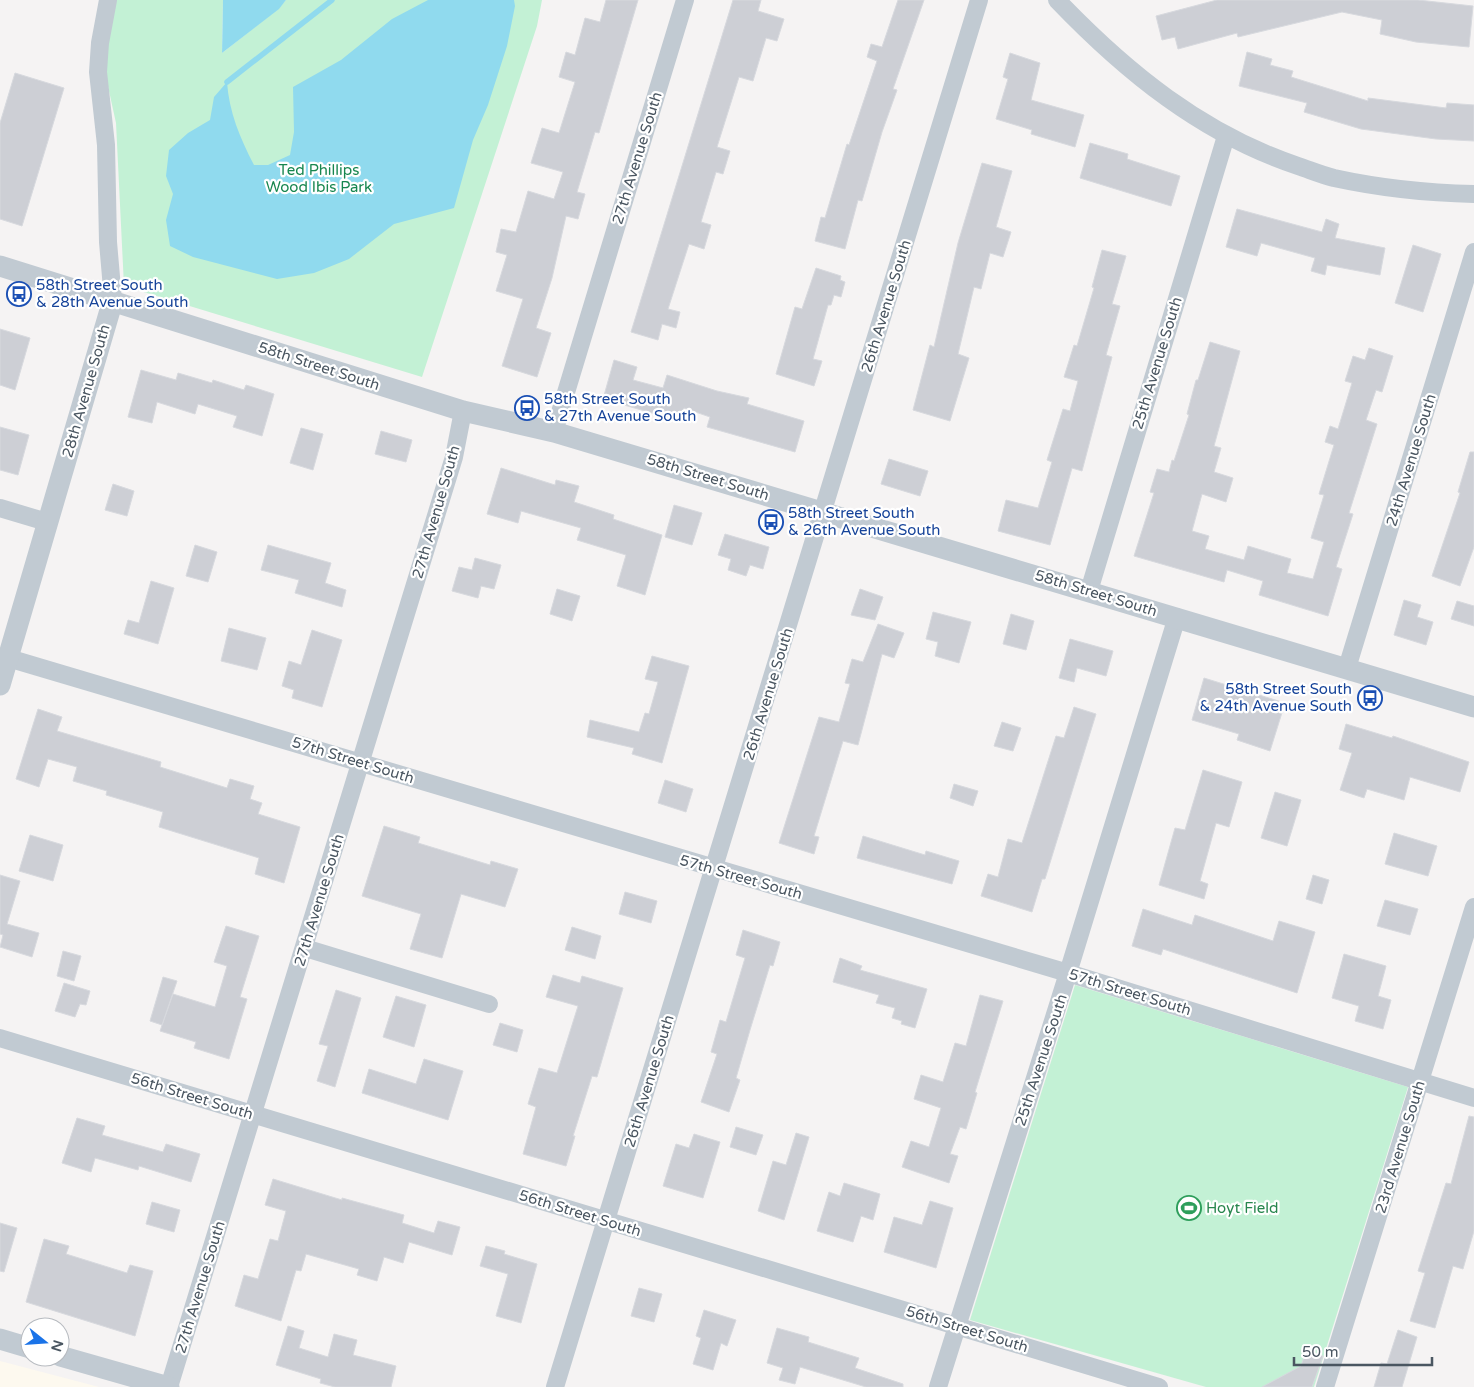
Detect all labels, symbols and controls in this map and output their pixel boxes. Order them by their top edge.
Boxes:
street label: 27th Avenue South [608,90,666,226]
park label: Ted Phillips Wood Ibis Park [266,161,372,196]
street label: 26th Avenue South [857,238,915,374]
place label: 58th Street South & 28th Avenue South [36,276,188,311]
bus stop icon: 58th Street South & 28th Avenue South [6,281,32,307]
street label: 25th Avenue South [1128,295,1186,431]
street label: 28th Avenue South [58,322,114,460]
street label: 58th Street South [256,338,382,394]
place label: 58th Street South & 27th Avenue South [544,390,696,425]
street label: 24th Avenue South [1382,392,1440,528]
bus stop icon: 58th Street South & 27th Avenue South [514,395,540,421]
street label: 27th Avenue South [408,443,464,581]
street label: 58th Street South [645,450,771,504]
place label: 58th Street South & 26th Avenue South [788,504,940,539]
bus stop icon: 58th Street South & 26th Avenue South [758,509,784,535]
street label: 58th Street South [1033,566,1159,620]
street label: 26th Avenue South [739,626,797,762]
place label: 58th Street South & 24th Avenue South [1200,680,1352,715]
bus stop icon: 58th Street South & 24th Avenue South [1357,685,1383,711]
street label: 57th Street South [290,733,416,787]
street label: 27th Avenue South [290,832,348,968]
street label: 57th Street South [678,851,804,903]
street label: 57th Street South [1067,965,1193,1019]
street label: 25th Avenue South [1011,992,1071,1128]
street label: 26th Avenue South [620,1013,678,1149]
street label: 56th Street South [129,1069,255,1123]
street label: 23rd Avenue South [1371,1079,1429,1215]
street label: 56th Street South [517,1186,643,1240]
sports icon: Hoyt Field [1176,1195,1202,1221]
place label: Hoyt Field [1206,1199,1279,1217]
street label: 27th Avenue South [171,1219,229,1355]
street label: 56th Street South [904,1302,1030,1356]
north arrow [20,1317,70,1367]
scale bar [1294,1334,1432,1366]
text: N [47,1338,67,1354]
text: 50 m [1302,1343,1339,1361]

